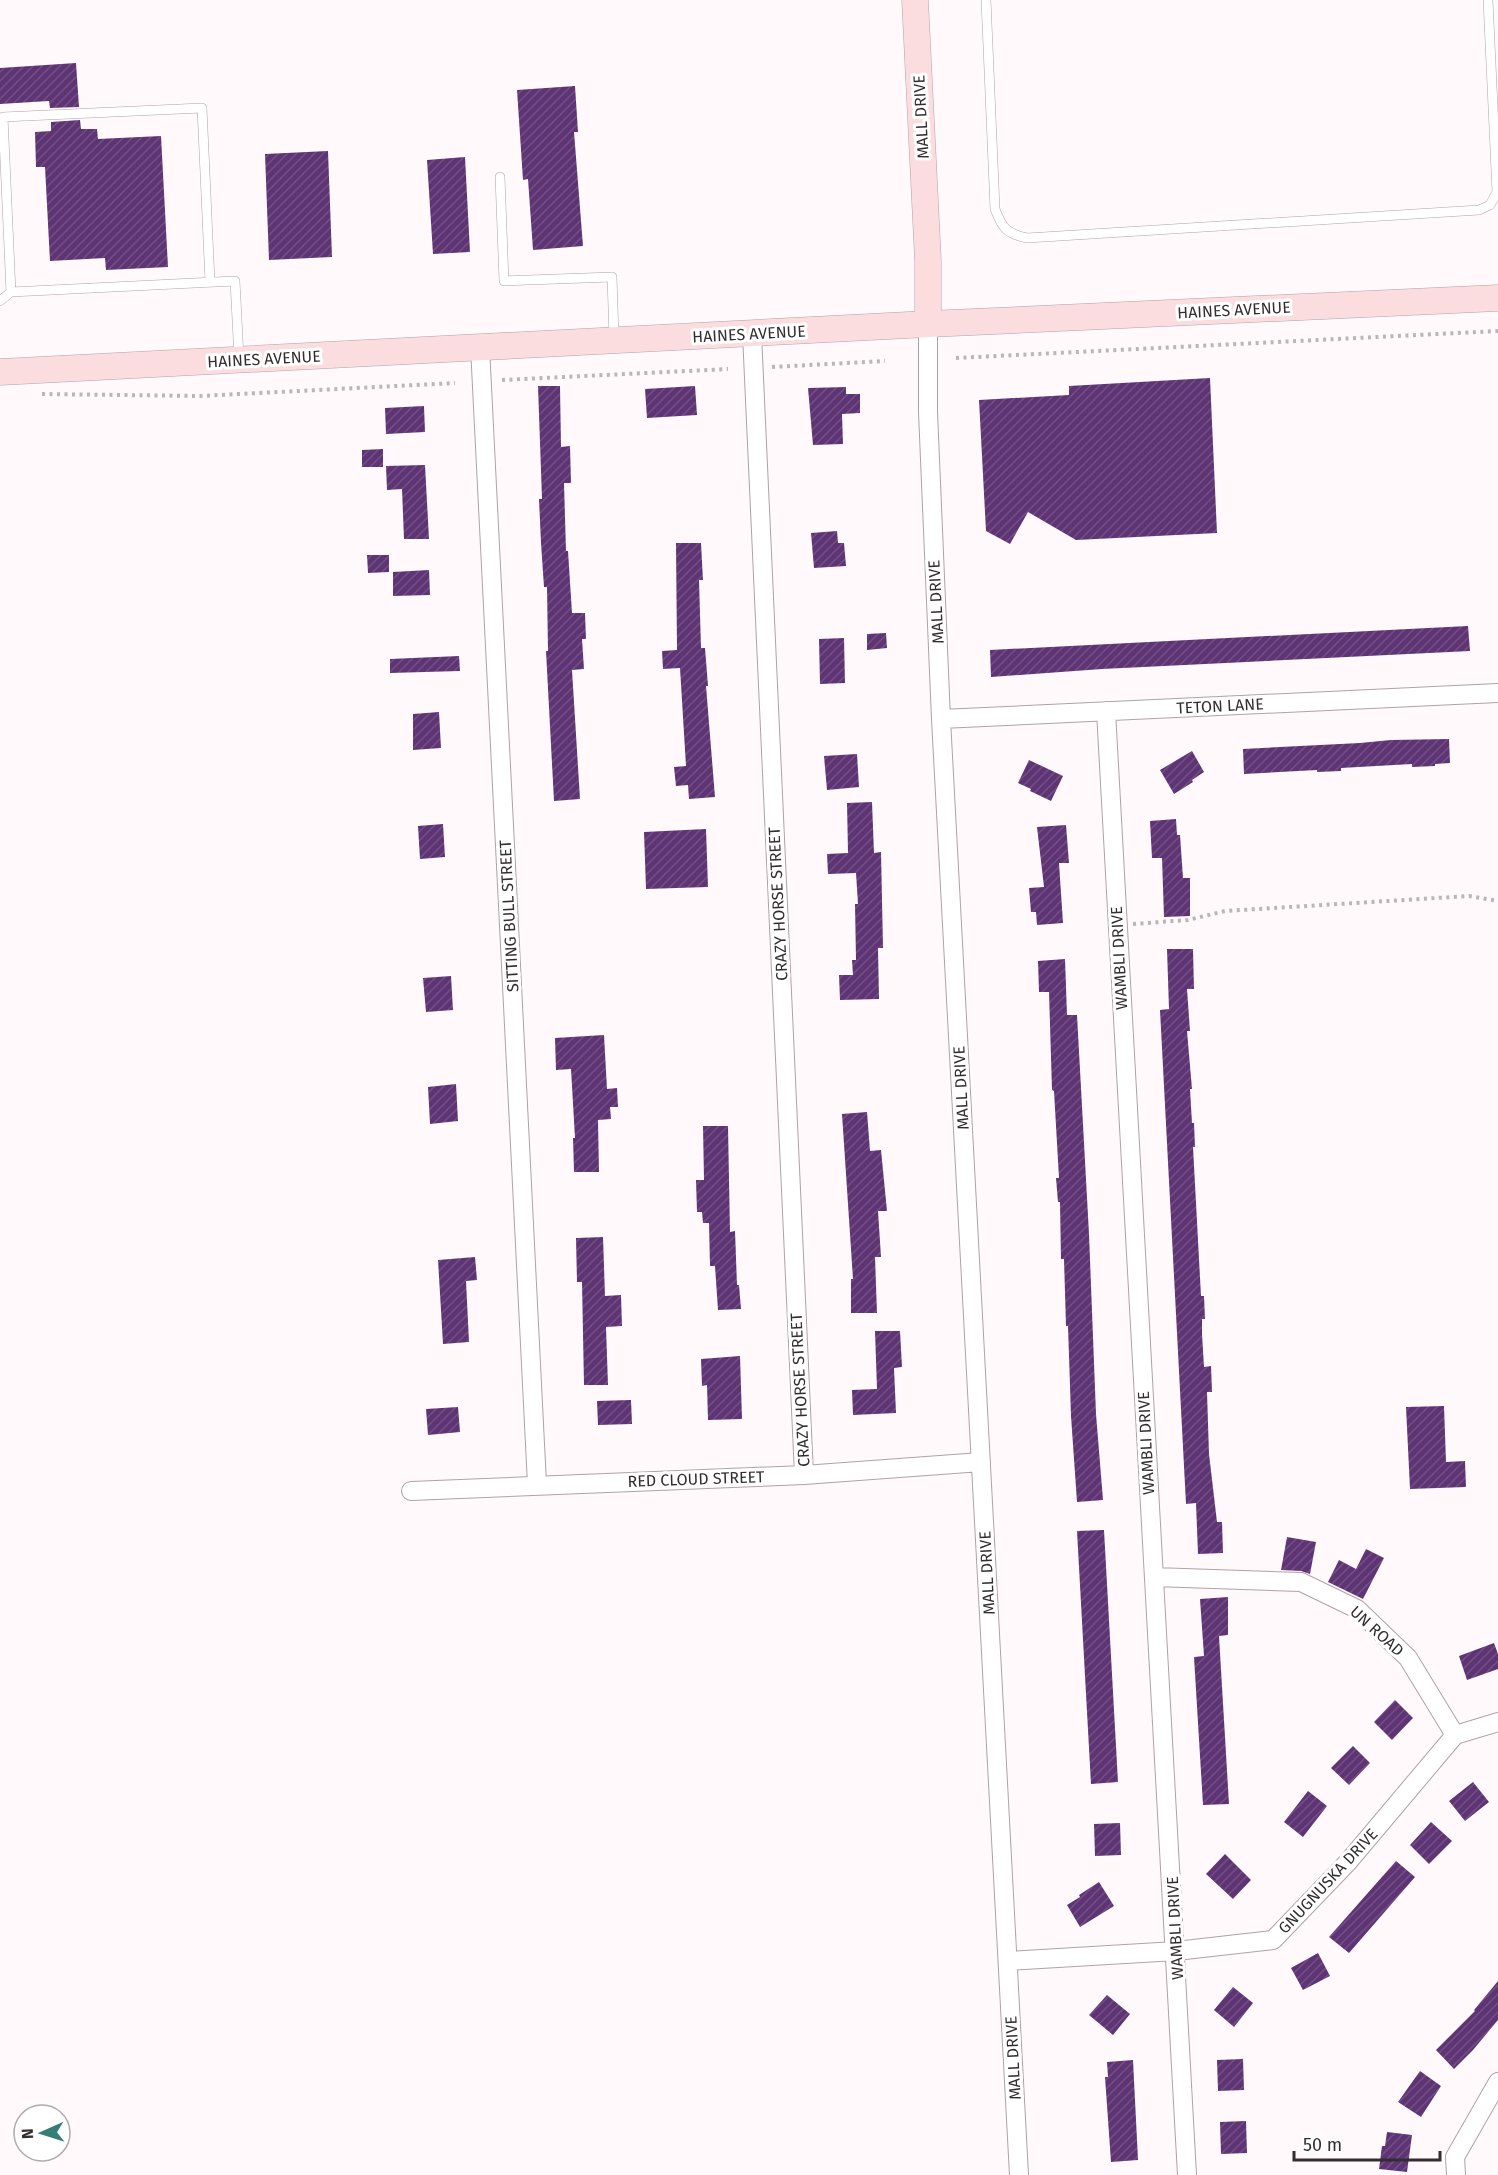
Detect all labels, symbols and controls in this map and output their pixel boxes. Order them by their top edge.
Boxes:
street label: MALL DRIVE [909,75,933,159]
street label: HAINES AVENUE [1177,298,1291,322]
street label: HAINES AVENUE [692,322,806,346]
street label: HAINES AVENUE [207,347,321,371]
street label: MALL DRIVE [924,560,948,644]
street label: TETON LANE [1176,694,1264,718]
street label: CRAZY HORSE STREET [764,826,792,981]
street label: SITTING BULL STREET [495,839,522,992]
street label: WAMBLI DRIVE [1107,906,1131,1010]
street label: MALL DRIVE [949,1046,973,1130]
street label: CRAZY HORSE STREET [786,1312,814,1467]
street label: WAMBLI DRIVE [1134,1391,1158,1495]
street label: RED CLOUD STREET [627,1467,765,1491]
street label: MALL DRIVE [975,1531,999,1615]
street label: UN ROAD [1346,1602,1408,1660]
street label: GNUGNUSKA DRIVE [1274,1824,1382,1938]
street label: WAMBLI DRIVE [1163,1876,1187,1980]
street label: MALL DRIVE [1001,2016,1025,2100]
north arrow [12,2103,72,2163]
scale bar [1294,2124,1440,2162]
text: N [18,2128,37,2140]
text: 50 m [1303,2134,1342,2156]

